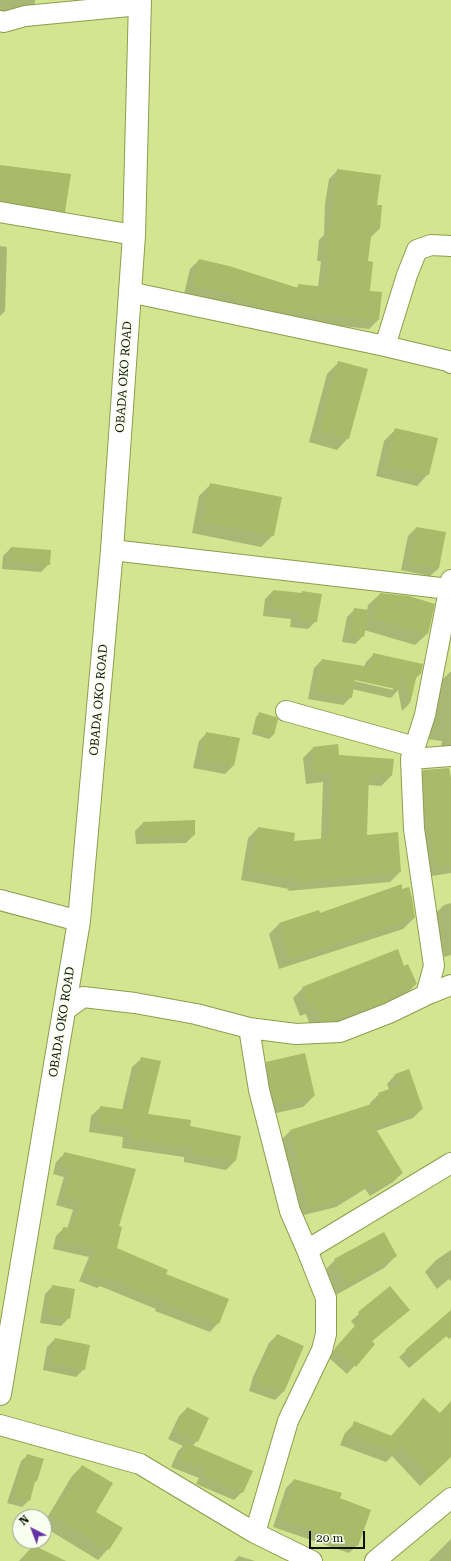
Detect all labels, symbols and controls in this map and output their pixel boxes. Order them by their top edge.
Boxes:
street label: OBADA OKO ROAD [113,321,135,433]
street label: OBADA OKO ROAD [87,644,111,756]
street label: OBADA OKO ROAD [46,966,78,1078]
north arrow [12,1509,52,1549]
text: N [17,1513,32,1528]
scale bar [311,1523,367,1549]
text: 20 m [316,1531,343,1545]

